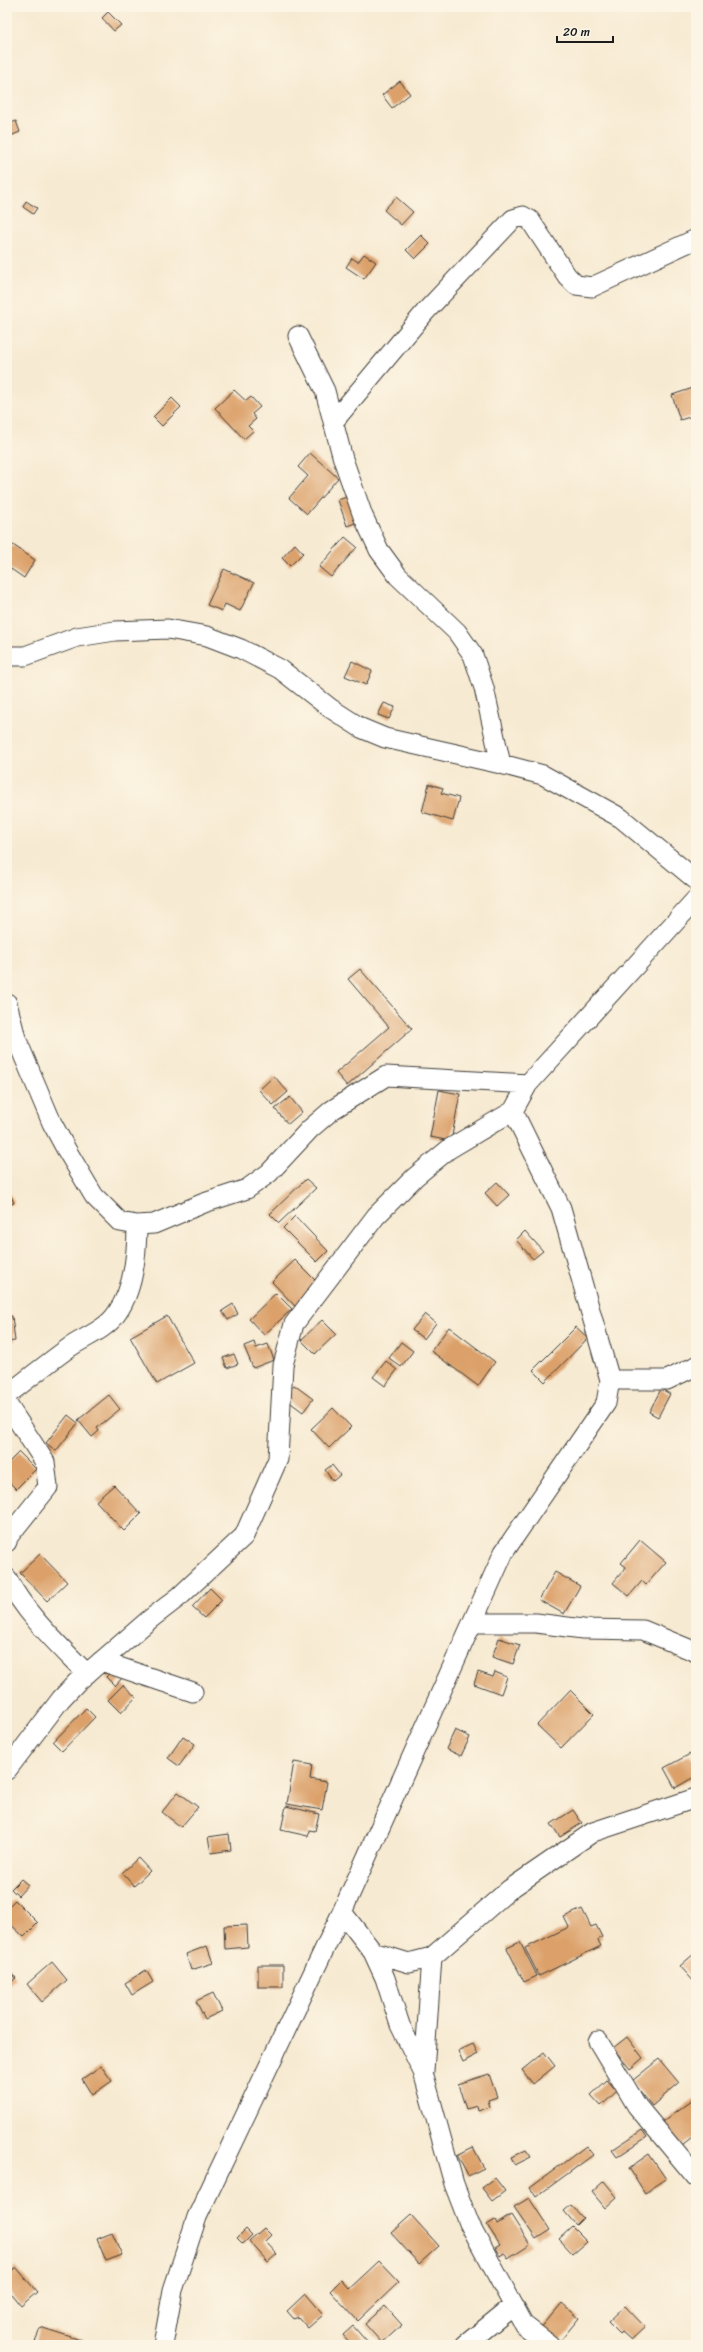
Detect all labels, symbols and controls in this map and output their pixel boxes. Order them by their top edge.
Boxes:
scale bar [557,18,613,44]
text: 20 m [563,21,590,43]

